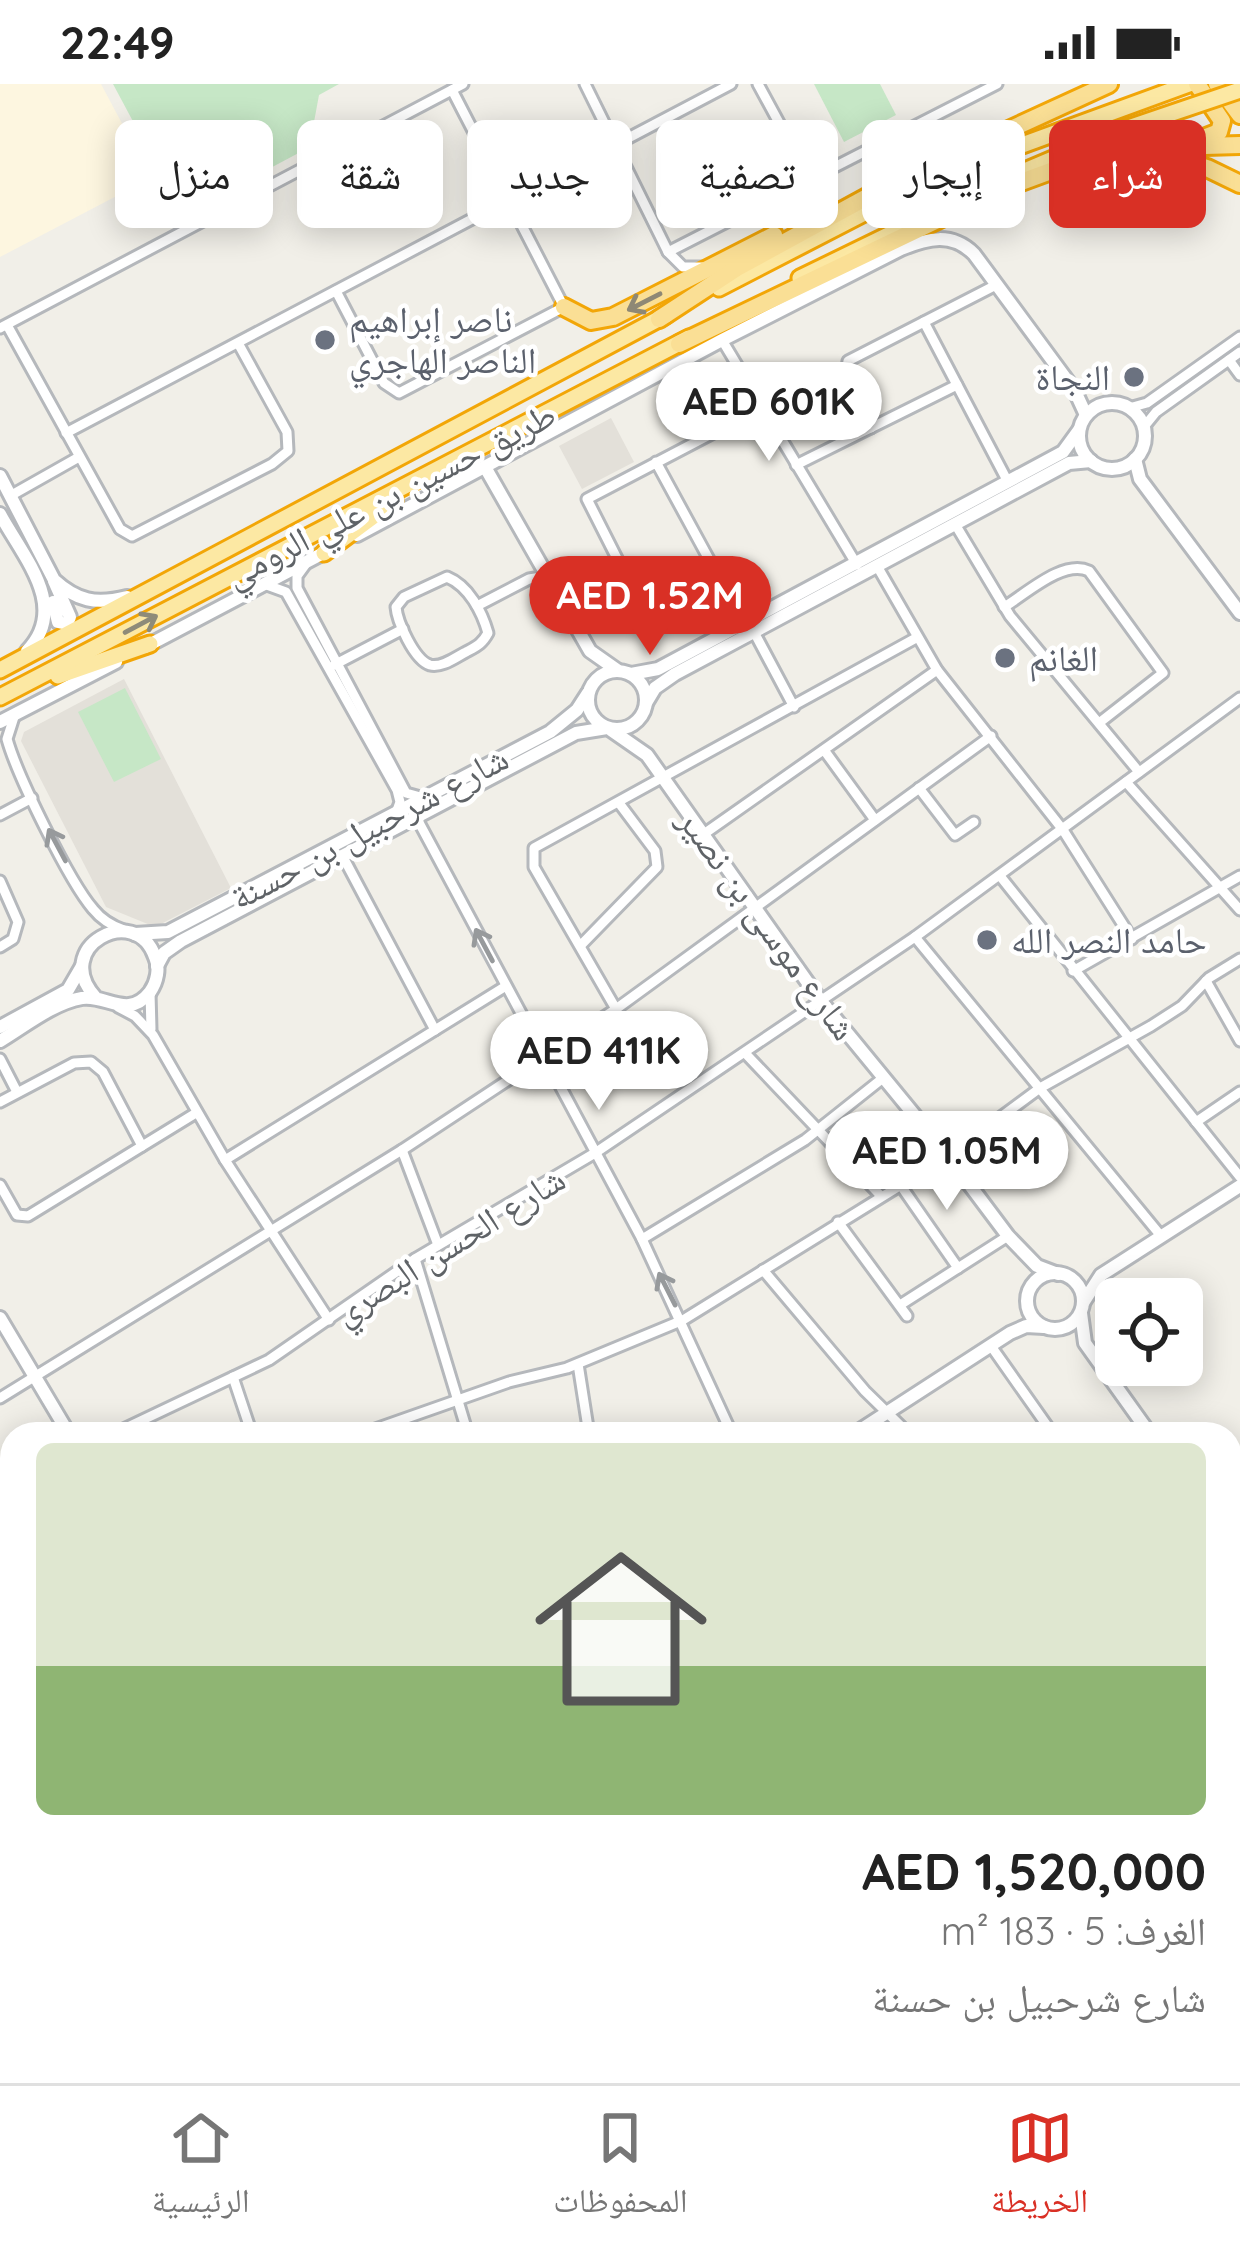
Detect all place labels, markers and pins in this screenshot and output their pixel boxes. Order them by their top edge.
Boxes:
place label: ناصر إبراهيم الناصر الهاجري [349,296,536,389]
marker: ناصر إبراهيم الناصر الهاجري [312,327,338,353]
place label: النجاة [1036,354,1110,399]
pin: AED 601K [645,362,893,464]
marker: النجاة [1121,364,1147,390]
pin: AED 1.52M [513,556,787,658]
place label: الغانم [1029,635,1098,682]
marker: الغانم [992,645,1018,671]
place label: حامد النصر الله [1011,917,1207,962]
marker: حامد النصر الله [974,927,1000,953]
pin: AED 411K [475,1011,723,1113]
pin: AED 1.05M [810,1111,1084,1213]

